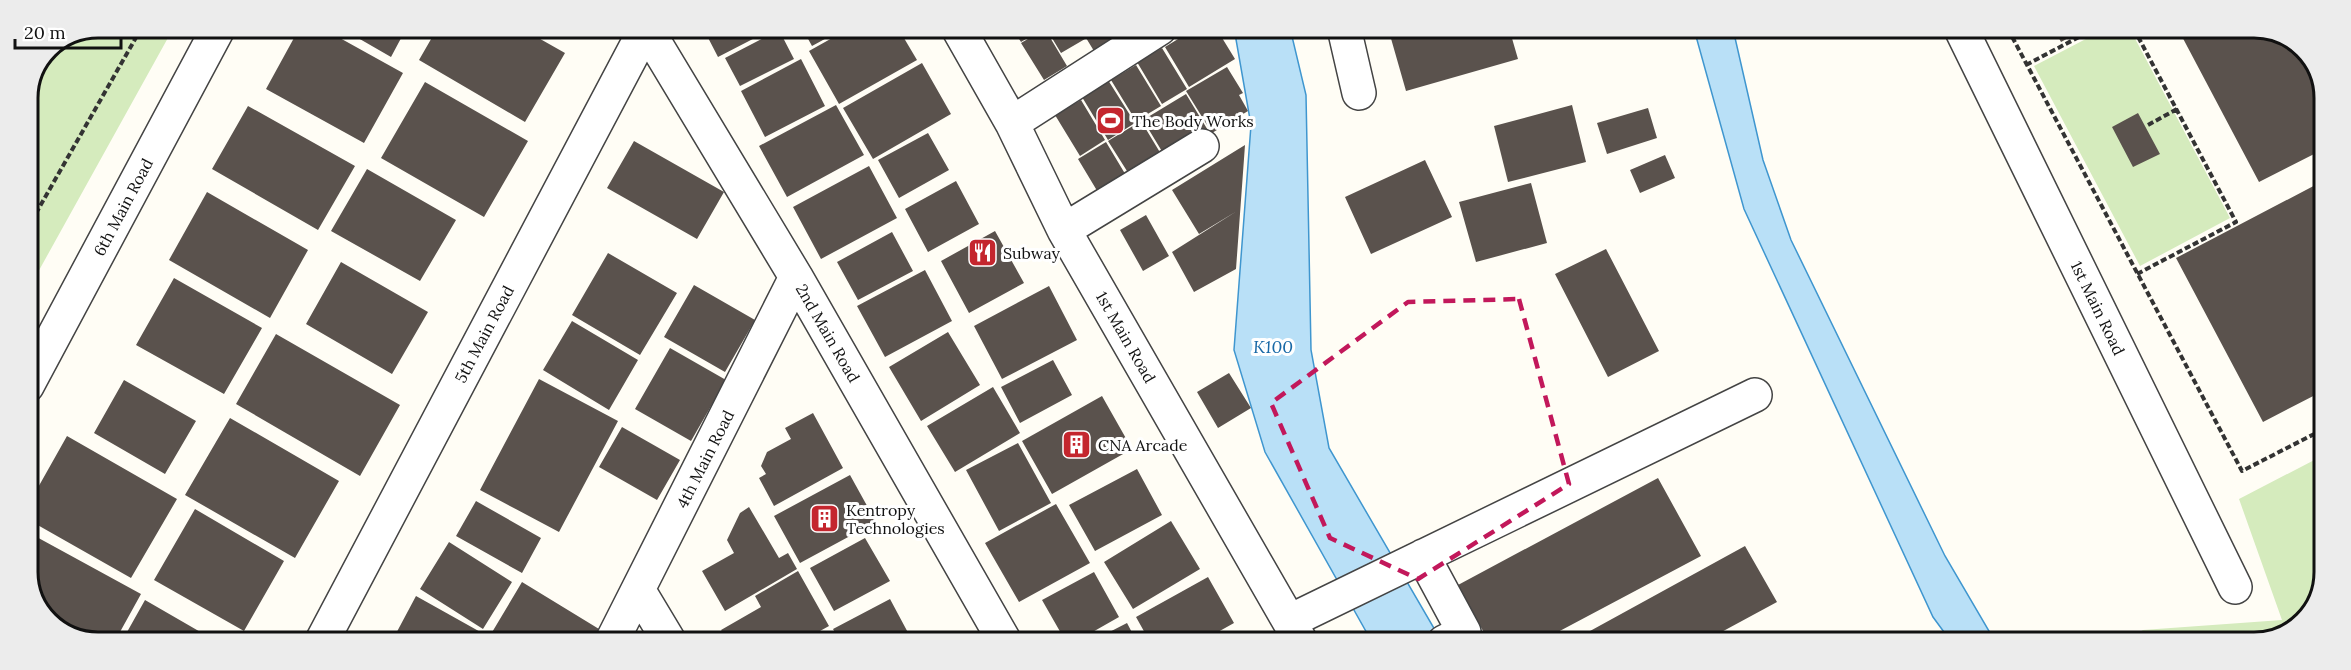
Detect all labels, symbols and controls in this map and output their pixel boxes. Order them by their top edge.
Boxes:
scale bar [15,12,122,50]
text: 20 m [24,21,66,44]
sports icon: The Body Works [1095,105,1127,137]
place label: The Body Works [1132,111,1254,131]
street label: 6th Main Road [89,154,157,259]
restaurant icon: Subway [966,237,998,269]
place label: Subway [1003,243,1061,263]
street label: 1st Main Road [2067,258,2130,359]
street label: 2nd Main Road [792,280,865,386]
street label: 5th Main Road [450,282,518,386]
street label: 1st Main Road [1092,288,1160,387]
water label: K100 [1253,335,1293,358]
street label: 4th Main Road [672,406,738,511]
building icon: CNA Arcade [1061,429,1093,461]
place label: CNA Arcade [1098,435,1188,455]
place label: Kentropy Technologies [846,500,945,538]
building icon: Kentropy Technologies [809,503,841,535]

